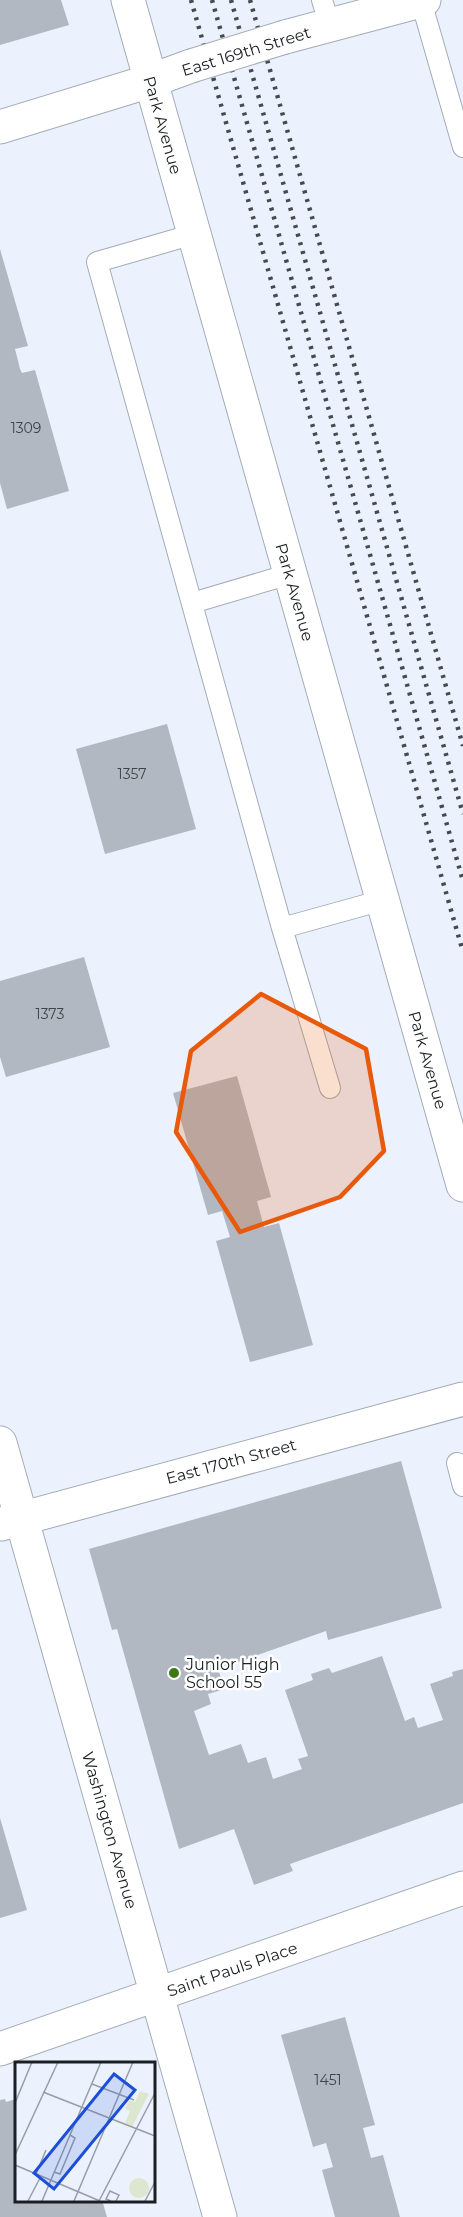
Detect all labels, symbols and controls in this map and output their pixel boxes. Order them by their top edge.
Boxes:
street label: East 169th Street [179,23,313,80]
street label: Park Avenue [139,74,186,176]
house number: 1309 [11,419,41,437]
street label: Park Avenue [271,541,318,643]
house number: 1357 [118,765,146,783]
house number: 1373 [36,1005,64,1023]
street label: Park Avenue [404,1009,451,1111]
street label: East 170th Street [164,1435,299,1488]
place label: Junior High School 55 [185,1655,280,1692]
marker: Junior High School 55 [167,1666,181,1680]
street label: Washington Avenue [78,1749,141,1911]
street label: Saint Pauls Place [164,1938,300,2001]
inset map [15,2062,154,2202]
house number: 1451 [314,2071,342,2089]

